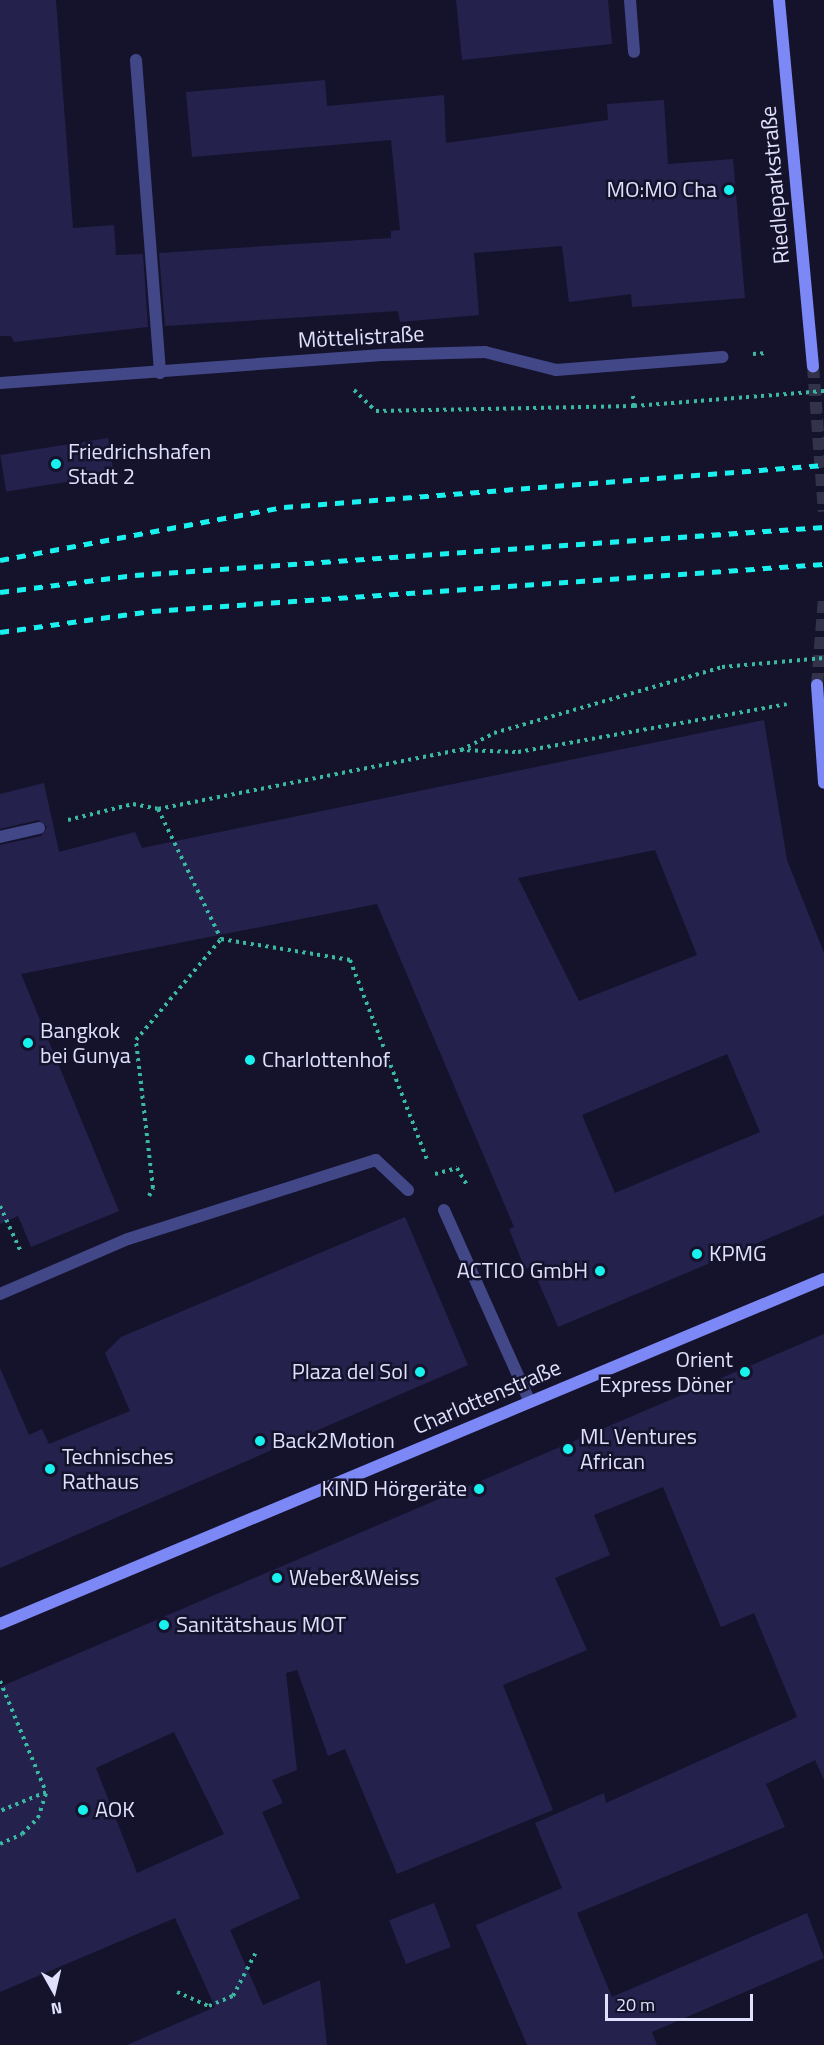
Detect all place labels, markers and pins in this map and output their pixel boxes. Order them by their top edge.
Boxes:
place label: MO:MO Cha [607,177,717,203]
marker: MO:MO Cha [722,183,736,197]
place label: Friedrichshafen Stadt 2 [68,438,211,490]
marker: Friedrichshafen Stadt 2 [49,457,63,471]
place label: Bangkok bei Gunya [40,1017,131,1068]
marker: Bangkok bei Gunya [21,1036,35,1050]
place label: Charlottenhof [262,1047,390,1073]
marker: Charlottenhof [243,1053,257,1067]
place label: KPMG [709,1241,767,1267]
marker: KPMG [690,1247,704,1261]
place label: ACTICO GmbH [457,1258,588,1284]
marker: ACTICO GmbH [593,1264,607,1278]
place label: Orient Express Döner [599,1346,733,1398]
place label: Plaza del Sol [292,1359,408,1385]
marker: Plaza del Sol [413,1365,427,1379]
marker: Orient Express Döner [738,1365,752,1379]
place label: ML Ventures African [580,1423,697,1474]
place label: Back2Motion [272,1428,395,1454]
marker: Back2Motion [253,1434,267,1448]
marker: ML Ventures African [561,1442,575,1456]
place label: Technisches Rathaus [62,1443,174,1494]
marker: Technisches Rathaus [43,1462,57,1476]
place label: KIND Hörgeräte [321,1476,467,1502]
marker: KIND Hörgeräte [472,1482,486,1496]
place label: Weber&Weiss [289,1565,419,1591]
marker: Weber&Weiss [270,1571,284,1585]
place label: Sanitätshaus MOT [176,1612,346,1638]
marker: Sanitätshaus MOT [157,1618,171,1632]
place label: AOK [95,1797,135,1823]
marker: AOK [76,1803,90,1817]

